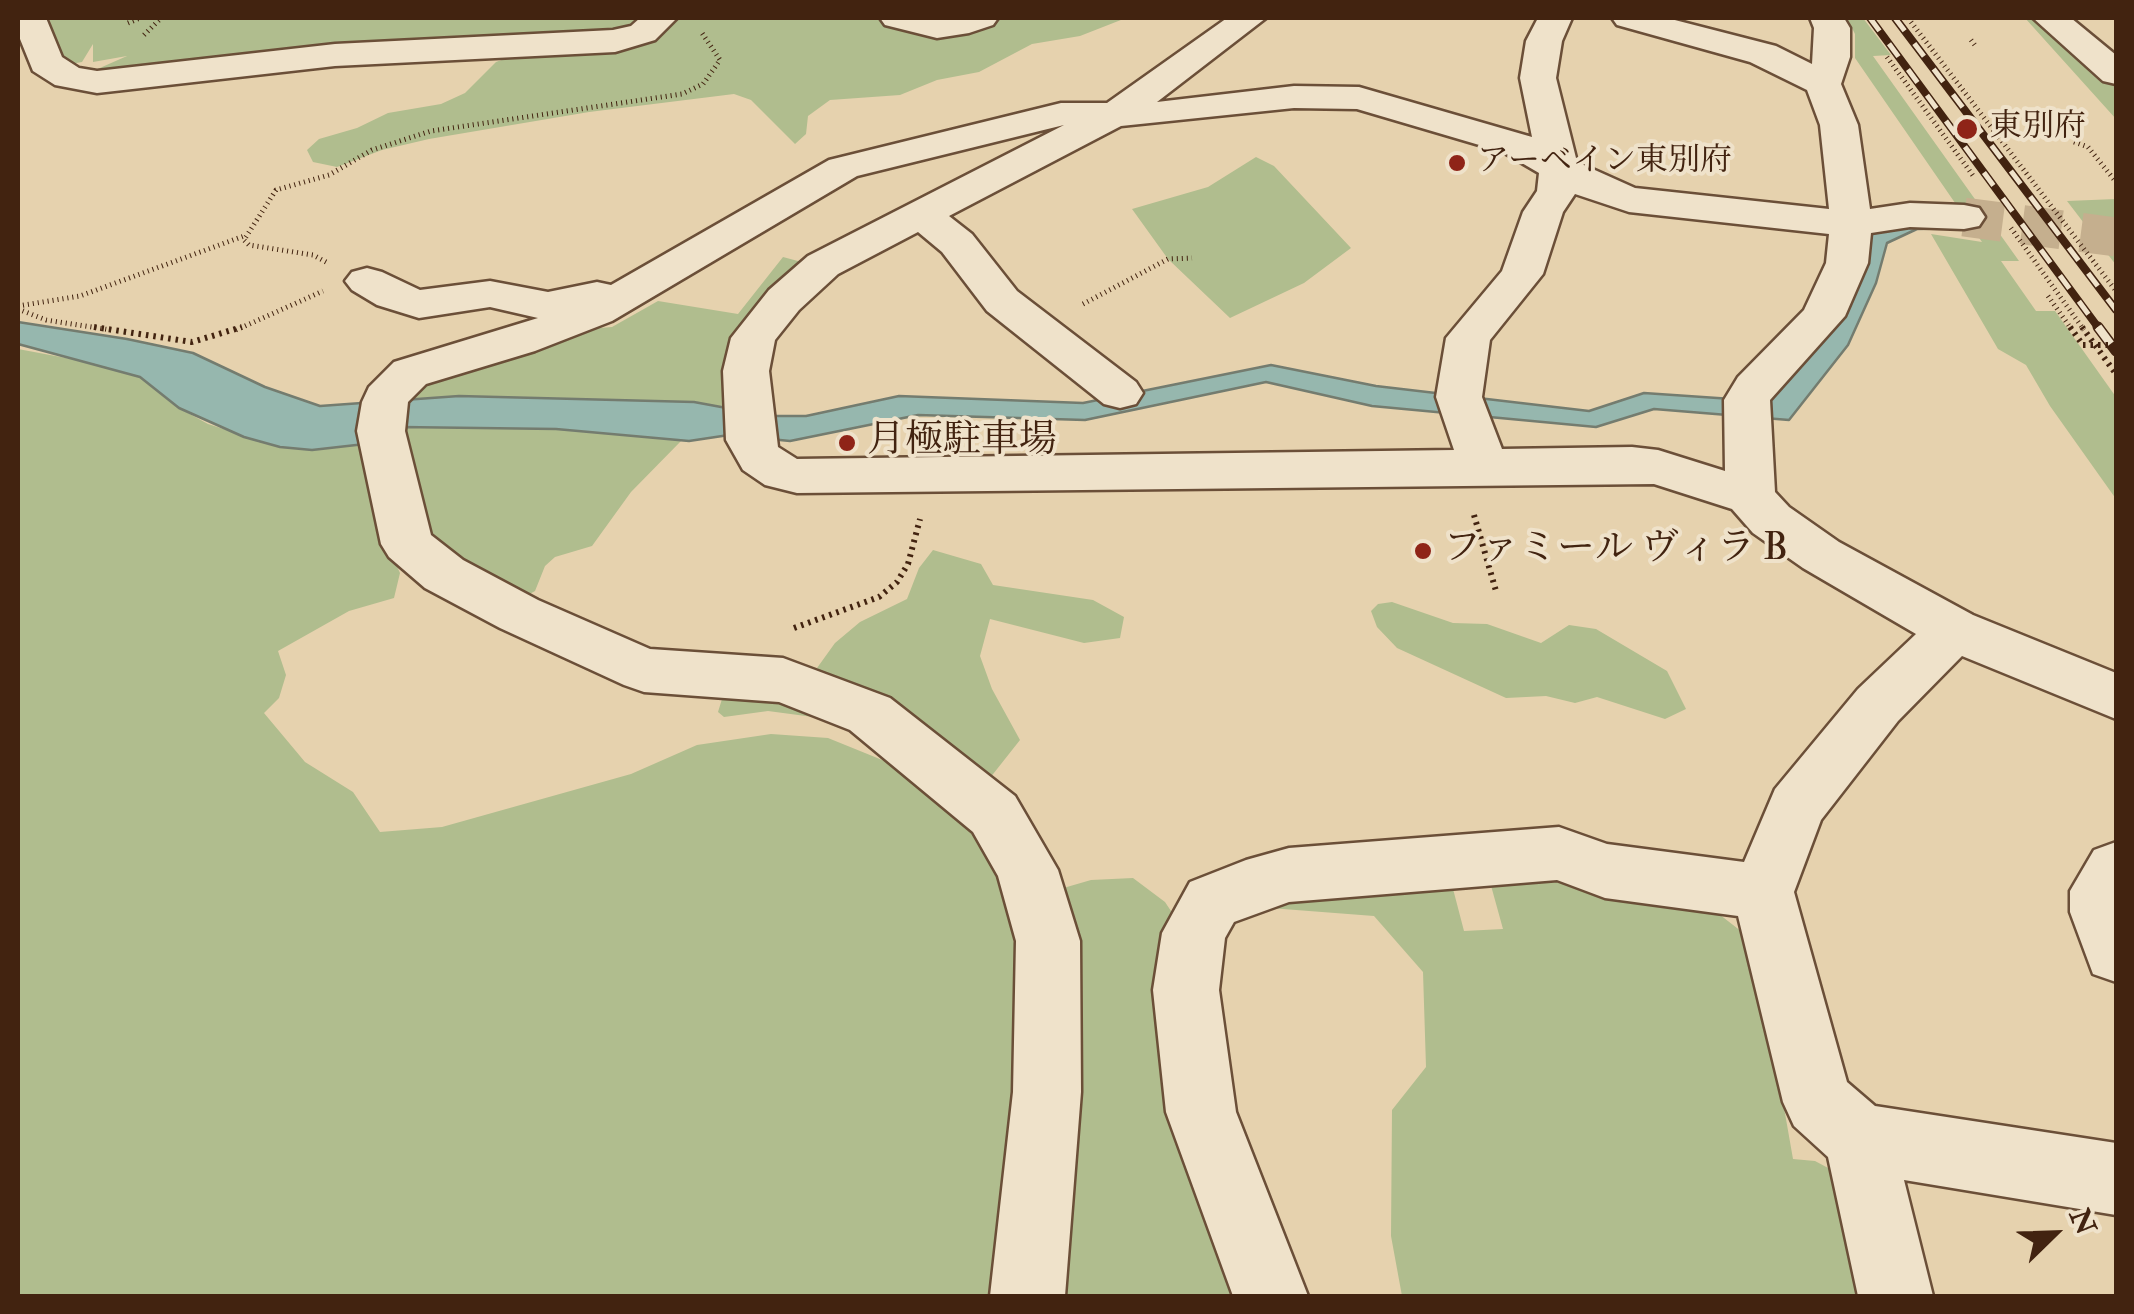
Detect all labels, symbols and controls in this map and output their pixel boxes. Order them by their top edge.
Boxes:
place label: 東別府 [1990,110,2086,148]
marker: 東別府 [1954,116,1980,142]
place label: アーベイン東別府 [1477,144,1732,182]
marker: アーベイン東別府 [1446,152,1468,174]
place label: 月極駐車場 [867,420,1057,466]
marker: 月極駐車場 [836,432,858,454]
place label: ファミール ヴィラ B [1443,528,1788,574]
marker: ファミール ヴィラ B [1412,540,1434,562]
north arrow [2004,1184,2104,1284]
text: N [2061,1204,2103,1240]

